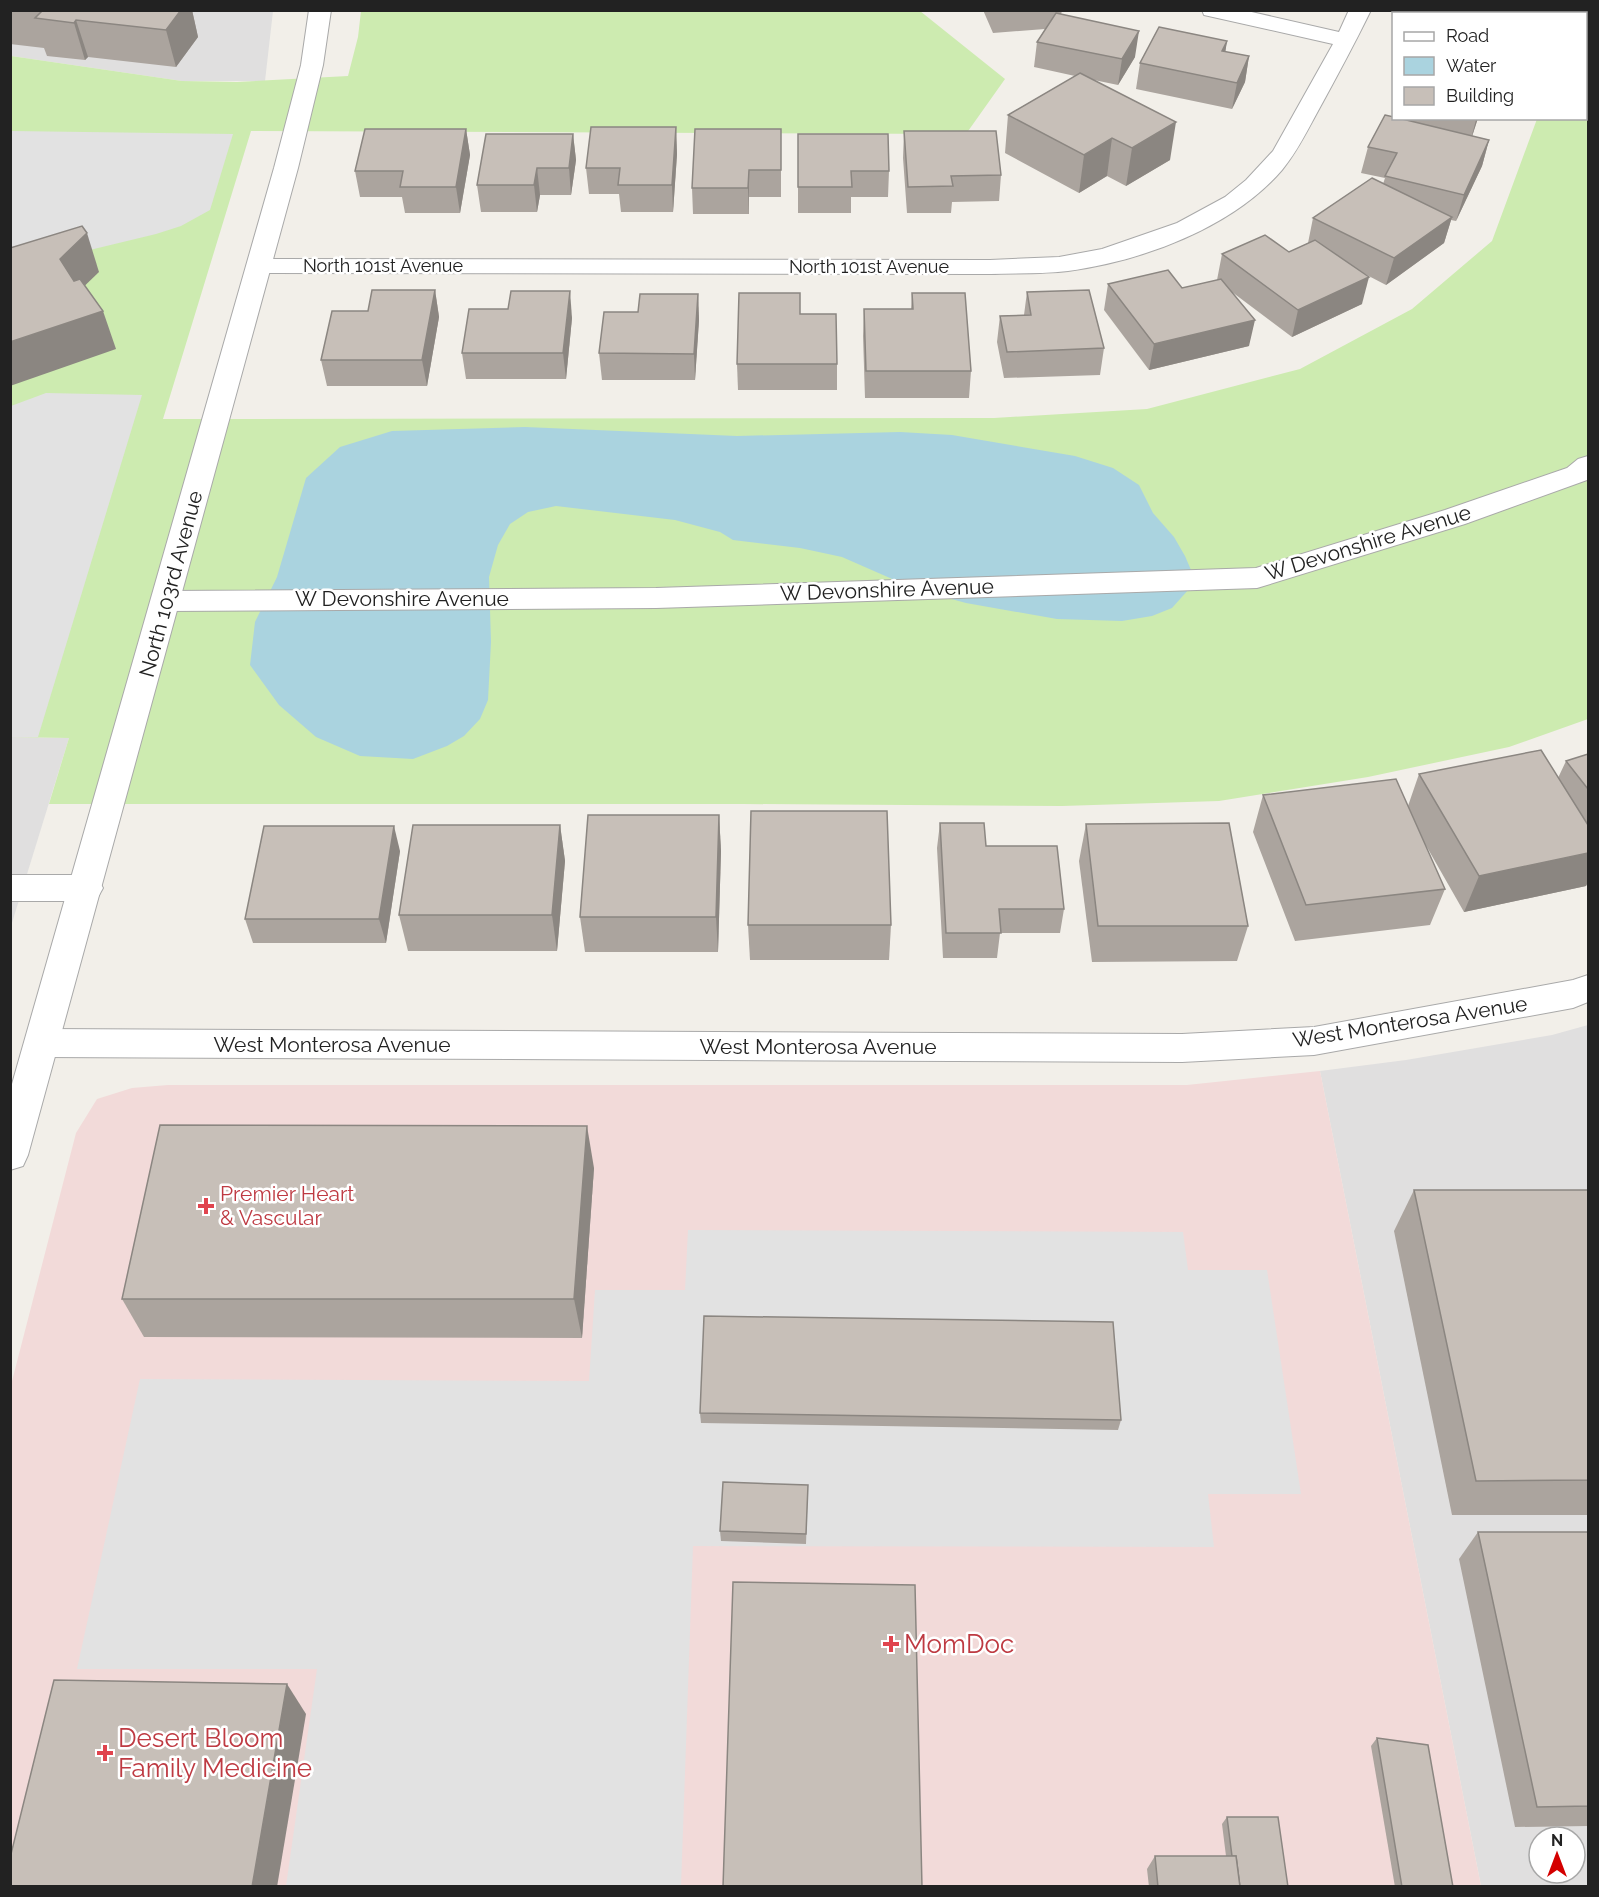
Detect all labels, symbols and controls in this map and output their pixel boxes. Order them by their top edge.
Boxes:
legend [1392,12,1587,120]
text: Road [1446,25,1489,46]
text: Water [1446,55,1497,76]
text: Building [1446,85,1514,106]
street label: North 101st Avenue [303,255,464,276]
street label: North 101st Avenue [789,256,950,277]
street label: North 103rd Avenue [134,488,207,680]
street label: W Devonshire Avenue [1262,499,1474,586]
street label: W Devonshire Avenue [780,573,994,606]
street label: W Devonshire Avenue [295,586,509,611]
street label: West Monterosa Avenue [1291,991,1529,1052]
street label: West Monterosa Avenue [214,1032,450,1057]
street label: West Monterosa Avenue [700,1034,936,1059]
place label: Premier Heart & Vascular [220,1181,354,1230]
marker: Premier Heart & Vascular [197,1197,215,1215]
place label: MomDoc [904,1629,1014,1659]
marker: MomDoc [882,1635,900,1653]
place label: Desert Bloom Family Medicine [118,1723,312,1783]
marker: Desert Bloom Family Medicine [96,1744,114,1762]
north arrow [1527,1825,1587,1885]
text: N [1551,1831,1563,1850]

